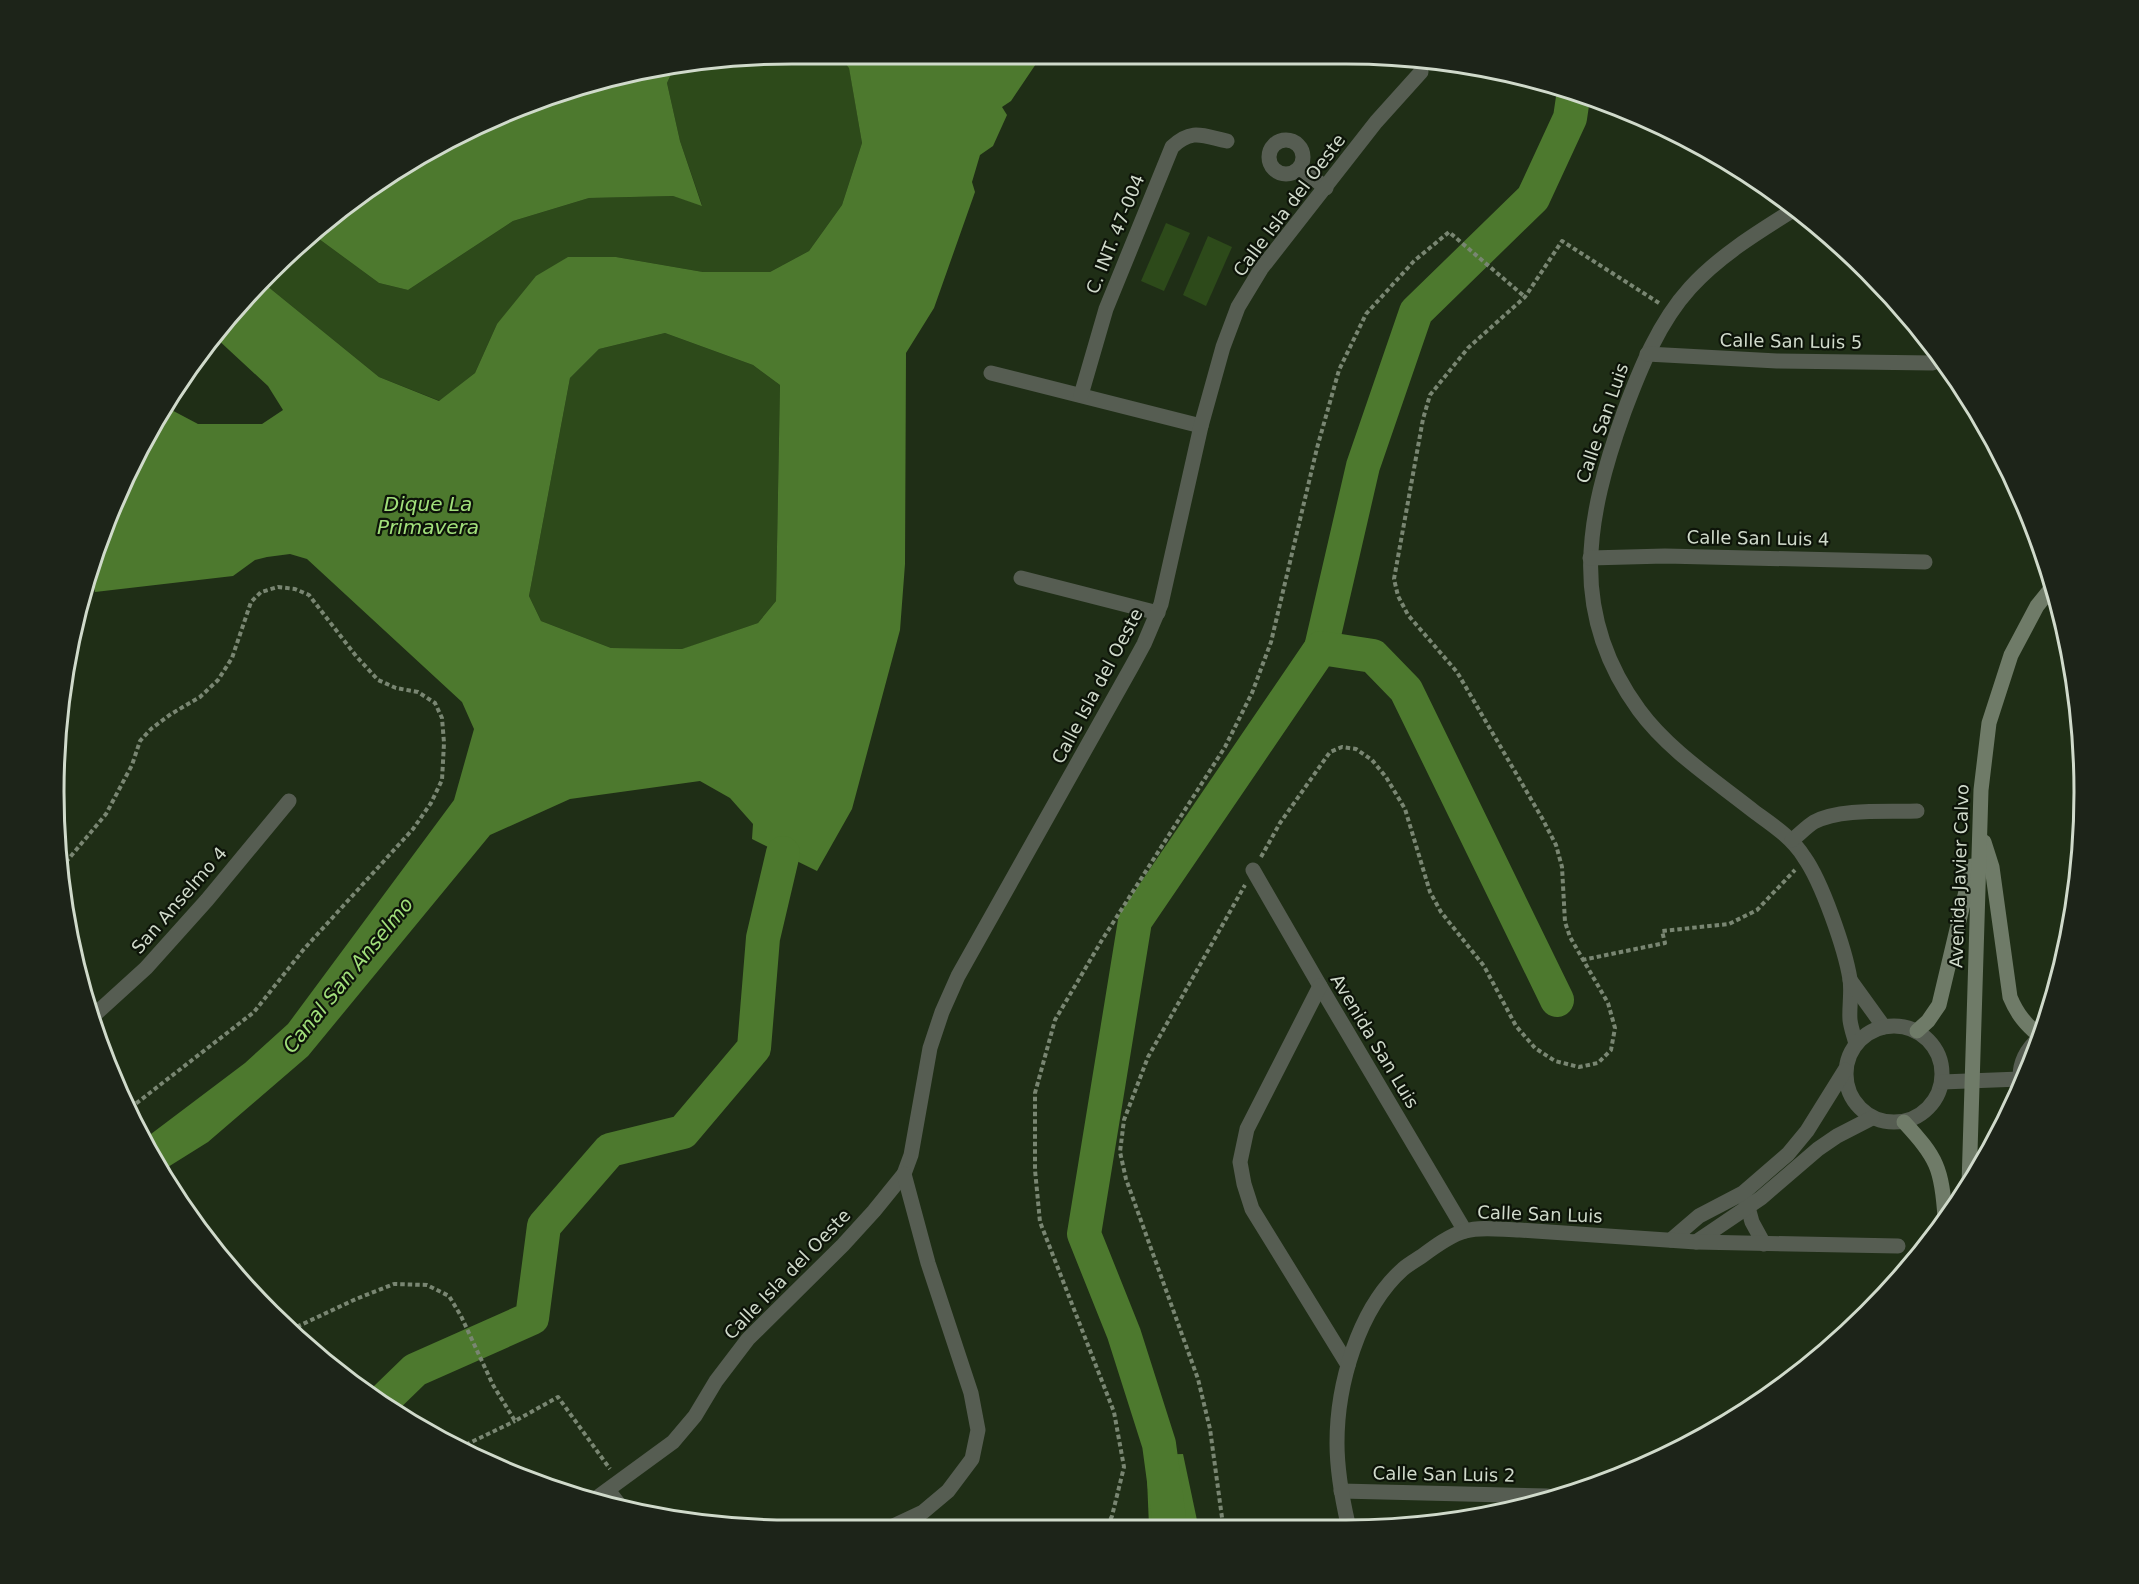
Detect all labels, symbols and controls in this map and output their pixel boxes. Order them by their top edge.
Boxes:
street label: Calle Isla del Oeste [1229,130,1349,280]
street label: C. INT. 47-004 [1082,171,1148,297]
street label: Calle San Luis 5 [1719,329,1863,353]
street label: Calle San Luis [1572,360,1632,486]
water label: Dique La Primavera [377,492,479,539]
street label: Calle San Luis 4 [1686,526,1830,550]
street label: Calle Isla del Oeste [1047,605,1147,767]
street label: Avenida Javier Calvo [1945,784,1973,968]
street label: San Anselmo 4 [127,842,231,958]
water label: Canal San Anselmo [278,892,418,1058]
street label: Avenida San Luis [1327,970,1423,1112]
street label: Calle San Luis [1477,1201,1603,1227]
street label: Calle Isla del Oeste [719,1205,855,1343]
street label: Calle San Luis 2 [1372,1462,1516,1486]

